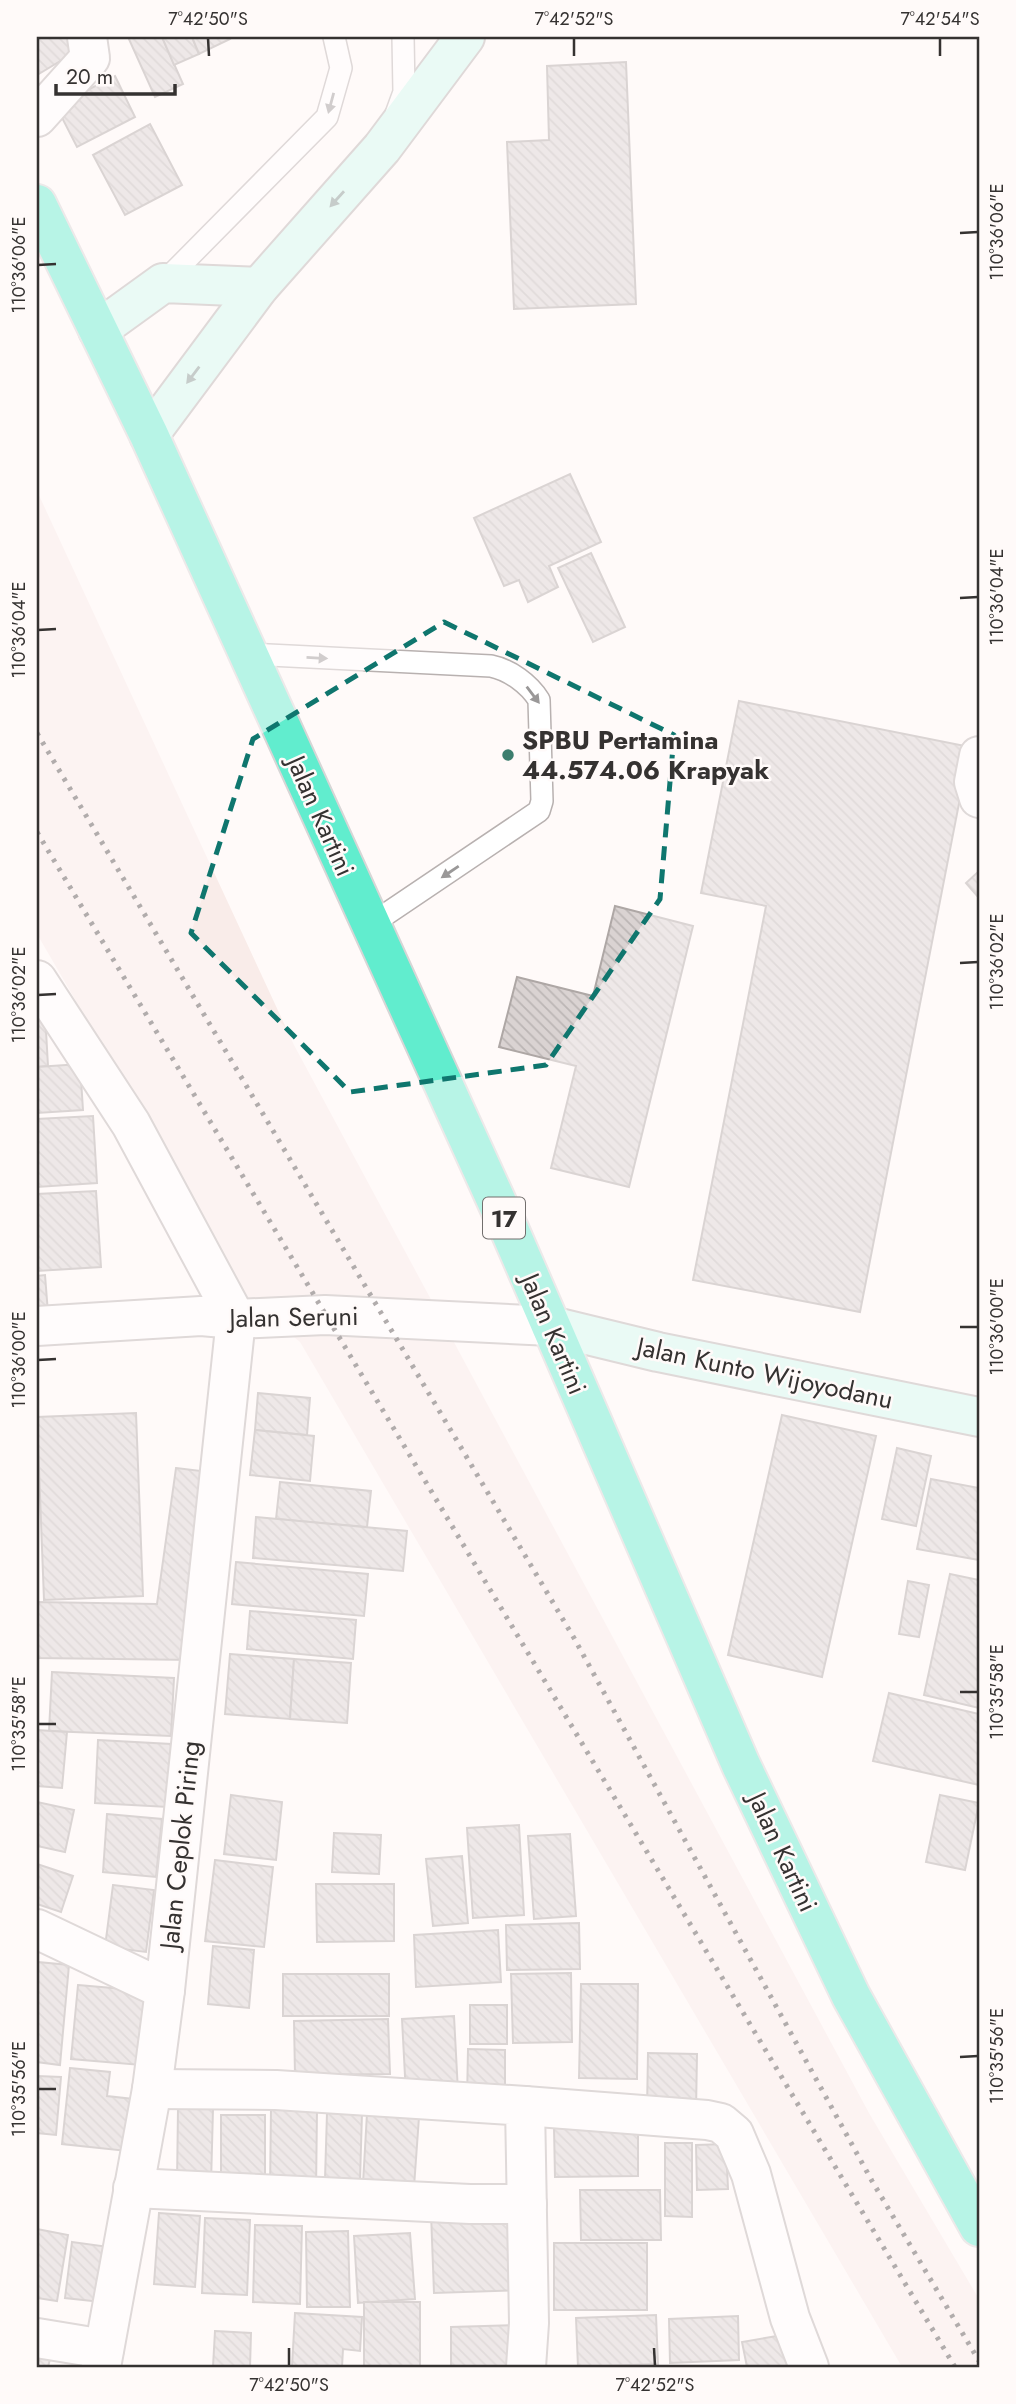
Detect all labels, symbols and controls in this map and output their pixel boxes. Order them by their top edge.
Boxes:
text: 7°42'50"S [168,6,248,32]
text: 7°42'52"S [535,6,614,32]
text: 7°42'54"S [900,6,980,32]
scale bar [56,52,175,96]
text: 20 m [66,62,113,92]
one-way arrow [325,92,336,114]
text: 110°36'06"E [984,184,1010,280]
one-way arrow [329,190,345,208]
text: 110°36'06"E [6,217,32,313]
one-way arrow [186,366,201,384]
text: 110°36'04"E [984,549,1010,645]
text: 110°36'04"E [6,582,32,678]
one-way arrow [306,652,328,663]
one-way arrow [526,685,540,704]
place label: SPBU Pertamina 44.574.06 Krapyak [522,721,769,789]
street label: Jalan Kartini [276,747,364,882]
marker: SPBU Pertamina 44.574.06 Krapyak [500,747,516,763]
one-way arrow [441,865,459,879]
text: 110°36'02"E [984,914,1010,1010]
text: 110°36'02"E [6,947,32,1043]
road number: 17 [483,1198,525,1238]
street label: Jalan Kartini [510,1265,597,1400]
text: 110°36'00"E [984,1278,1010,1376]
street label: Jalan Seruni [226,1297,359,1337]
text: 110°36'00"E [6,1311,32,1409]
street label: Jalan Kunto Wijoyodanu [631,1327,897,1419]
text: 110°35'58"E [984,1644,1010,1740]
text: 110°35'58"E [6,1676,32,1772]
street label: Jalan Ceplok Piring [150,1739,210,1954]
street label: Jalan Kartini [737,1783,827,1918]
text: 110°35'56"E [984,2008,1010,2104]
text: 110°35'56"E [6,2041,32,2137]
text: 7°42'50"S [249,2372,329,2398]
text: 7°42'52"S [616,2372,695,2398]

